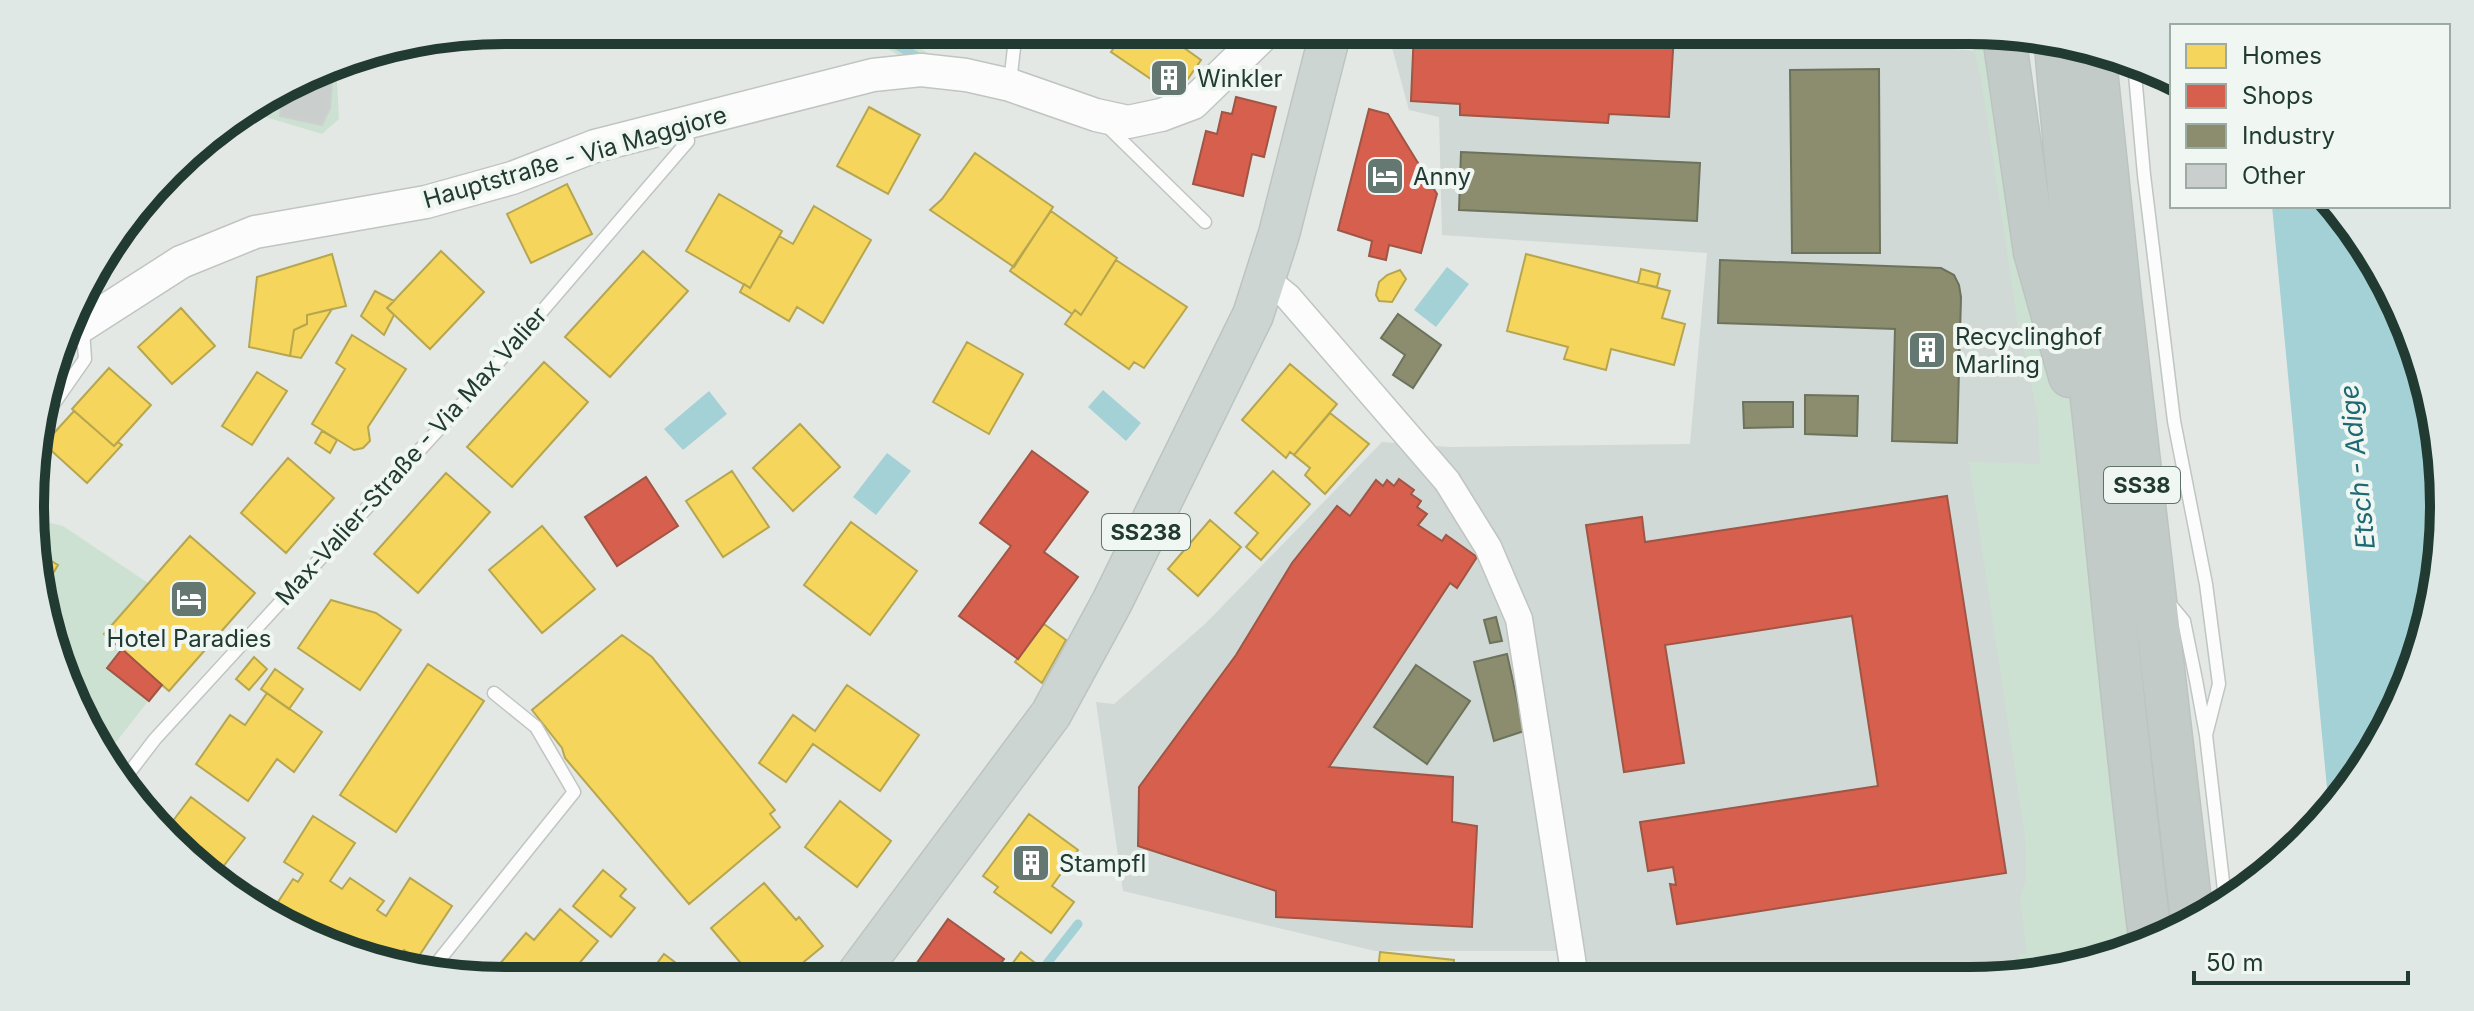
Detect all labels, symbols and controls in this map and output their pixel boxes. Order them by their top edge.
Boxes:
legend [2170,24,2450,208]
text: Homes [2242,41,2322,70]
building icon: Winkler [1148,57,1190,99]
place label: Winkler [1197,64,1283,93]
text: Shops [2242,81,2313,110]
street label: Hauptstraße - Via Maggiore [420,100,730,214]
text: Industry [2242,121,2335,150]
hotel icon: Anny [1364,155,1406,197]
text: Other [2242,161,2305,190]
place label: Anny [1413,162,1471,191]
street label: Max-Valier-Straße - Via Max Valier [269,301,553,611]
place label: Recyclinghof Marling [1955,322,2102,379]
building icon: Recyclinghof Marling [1906,329,1948,371]
water label: Etsch - Adige [2333,383,2381,551]
road number: SS38 [2104,467,2180,503]
road number: SS238 [1102,514,1190,550]
hotel icon: Hotel Paradies [168,578,210,620]
place label: Hotel Paradies [107,624,271,653]
building icon: Stampfl [1010,842,1052,884]
place label: Stampfl [1059,849,1146,878]
scale bar [2194,935,2408,985]
text: 50 m [2206,948,2264,977]

